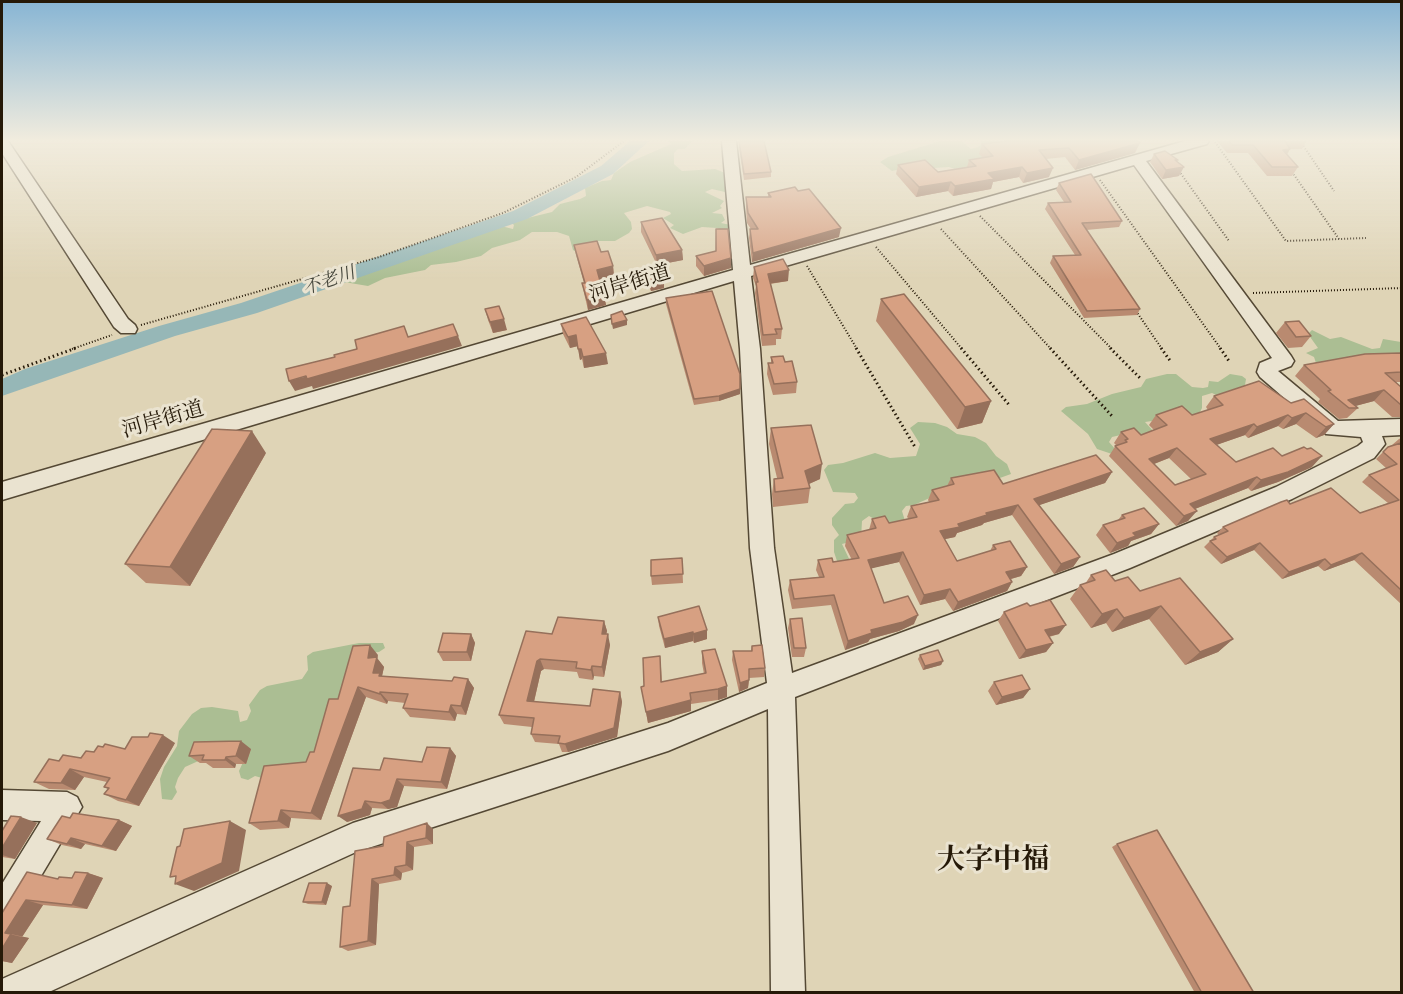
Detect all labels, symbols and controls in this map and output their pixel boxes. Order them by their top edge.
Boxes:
street label: 河岸街道 [586,260,674,308]
water label: 不老川 [300,262,358,300]
street label: 河岸街道 [119,396,207,444]
district label: 大字中福 [937,843,1049,877]

